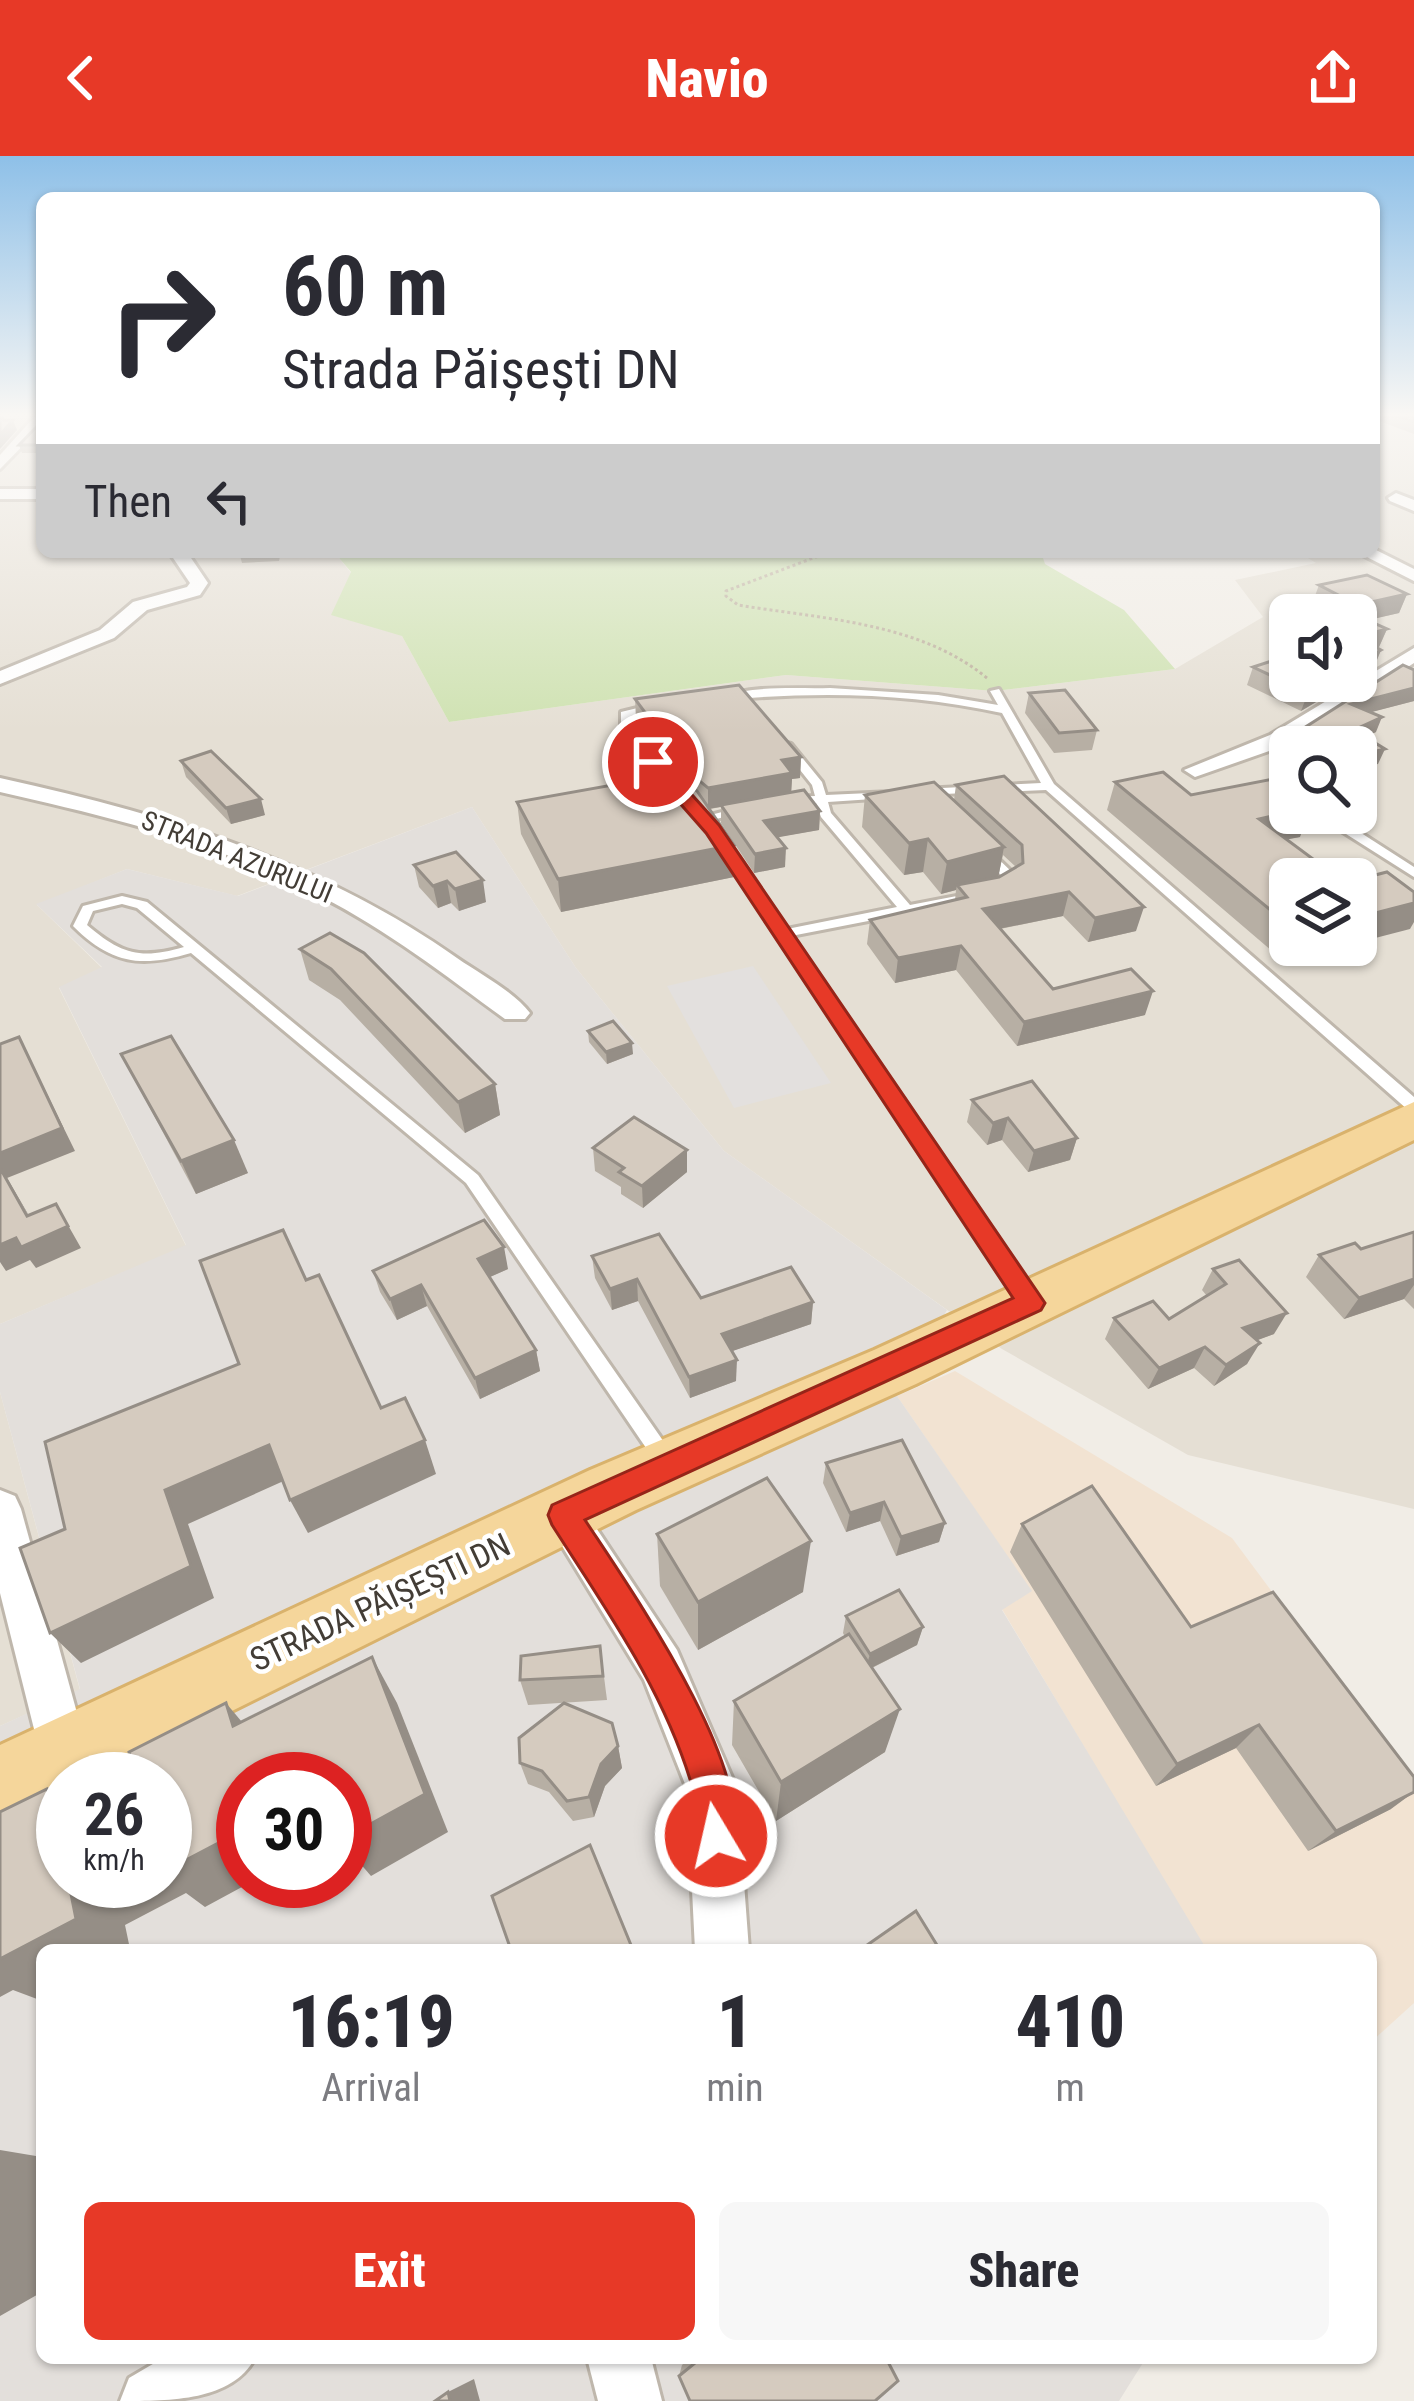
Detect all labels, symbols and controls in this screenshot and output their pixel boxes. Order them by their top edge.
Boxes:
icon: back [48,45,114,111]
icon: share [1300,45,1366,111]
text: Navio [645,47,769,110]
text: 60 m [282,237,449,336]
icon: right [84,240,240,396]
text: Strada Păișești DN [282,338,680,401]
icon: left [196,468,262,534]
text: Then [84,475,172,528]
map controls [1269,594,1377,966]
button: sound [1269,594,1377,702]
pin [602,711,704,813]
button: search [1269,726,1377,834]
icon: arrive [620,729,686,795]
street label: STRADA AZURULUI [137,804,337,910]
button: layers [1269,858,1377,966]
street label: STRADA PĂIȘEȘTI DN [244,1525,517,1680]
speed limit sign: 30 [216,1752,372,1908]
position arrow [653,1773,779,1899]
text: 26 [84,1779,144,1850]
text: km/h [83,1842,145,1877]
text: 16:19 [288,1980,455,2065]
text: 1 [717,1980,753,2065]
text: 410 [1015,1980,1125,2065]
text: Arrival [322,2065,421,2111]
text: min [706,2065,764,2111]
text: m [1056,2065,1085,2111]
button: Exit [84,2202,695,2340]
button: Share [719,2202,1329,2340]

